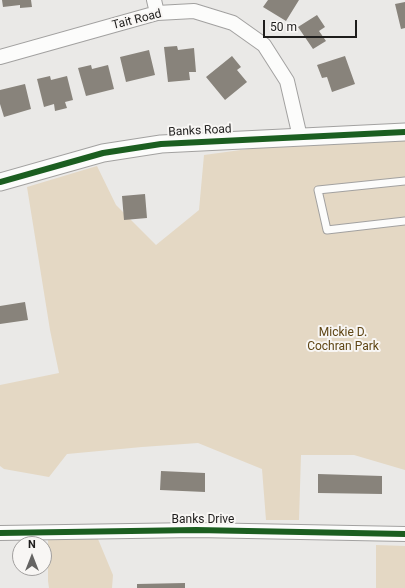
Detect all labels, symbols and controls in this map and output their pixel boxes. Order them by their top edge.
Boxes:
street label: Tait Road [111,7,163,33]
scale bar [265,12,359,38]
text: 50 m [270,20,297,34]
street label: Banks Road [168,122,232,140]
park label: Mickie D. Cochran Park [307,326,379,354]
street label: Banks Drive [172,513,234,527]
north arrow [12,536,52,576]
text: N [28,538,36,551]

